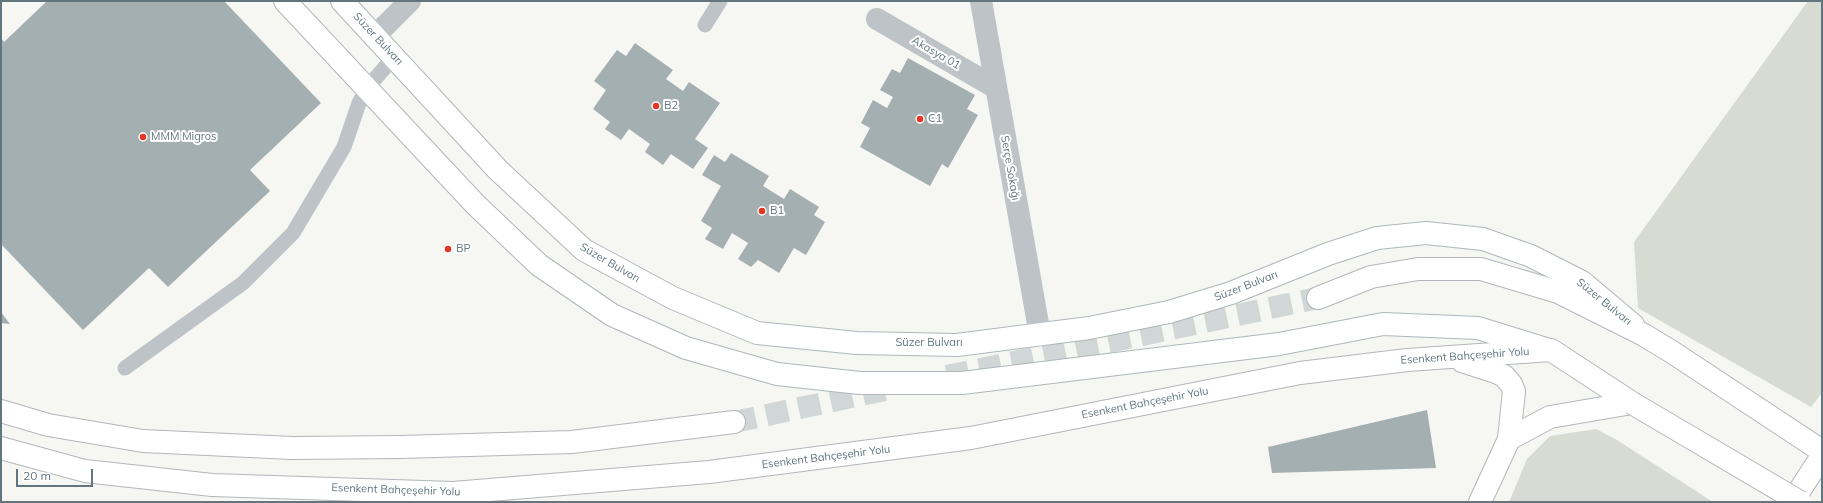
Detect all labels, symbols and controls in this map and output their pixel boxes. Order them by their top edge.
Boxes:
street label: Süzer Bulvarı [350,10,406,68]
street label: Akasya 01 [909,34,963,72]
place label: B2 [664,99,678,113]
marker: B2 [651,101,661,111]
place label: C1 [928,112,942,126]
marker: C1 [915,114,925,124]
place label: MMM Migros [151,130,217,144]
marker: MMM Migros [138,132,148,142]
street label: Serçe Sokağı [998,135,1022,201]
place label: B1 [770,204,784,218]
marker: B1 [757,206,767,216]
street label: Süzer Bulvarı [578,241,642,285]
place label: BP [456,242,471,256]
marker: BP [443,244,453,254]
street label: Süzer Bulvarı [1212,268,1280,304]
street label: Süzer Bulvarı [1574,276,1634,328]
street label: Süzer Bulvarı [895,336,963,350]
street label: Esenkent Bahçeşehir Yolu [1400,345,1530,367]
street label: Esenkent Bahçeşehir Yolu [1080,384,1210,422]
street label: Esenkent Bahçeşehir Yolu [761,443,891,471]
scale bar [18,461,95,487]
text: 20 m [23,468,51,483]
street label: Esenkent Bahçeşehir Yolu [331,481,461,499]

